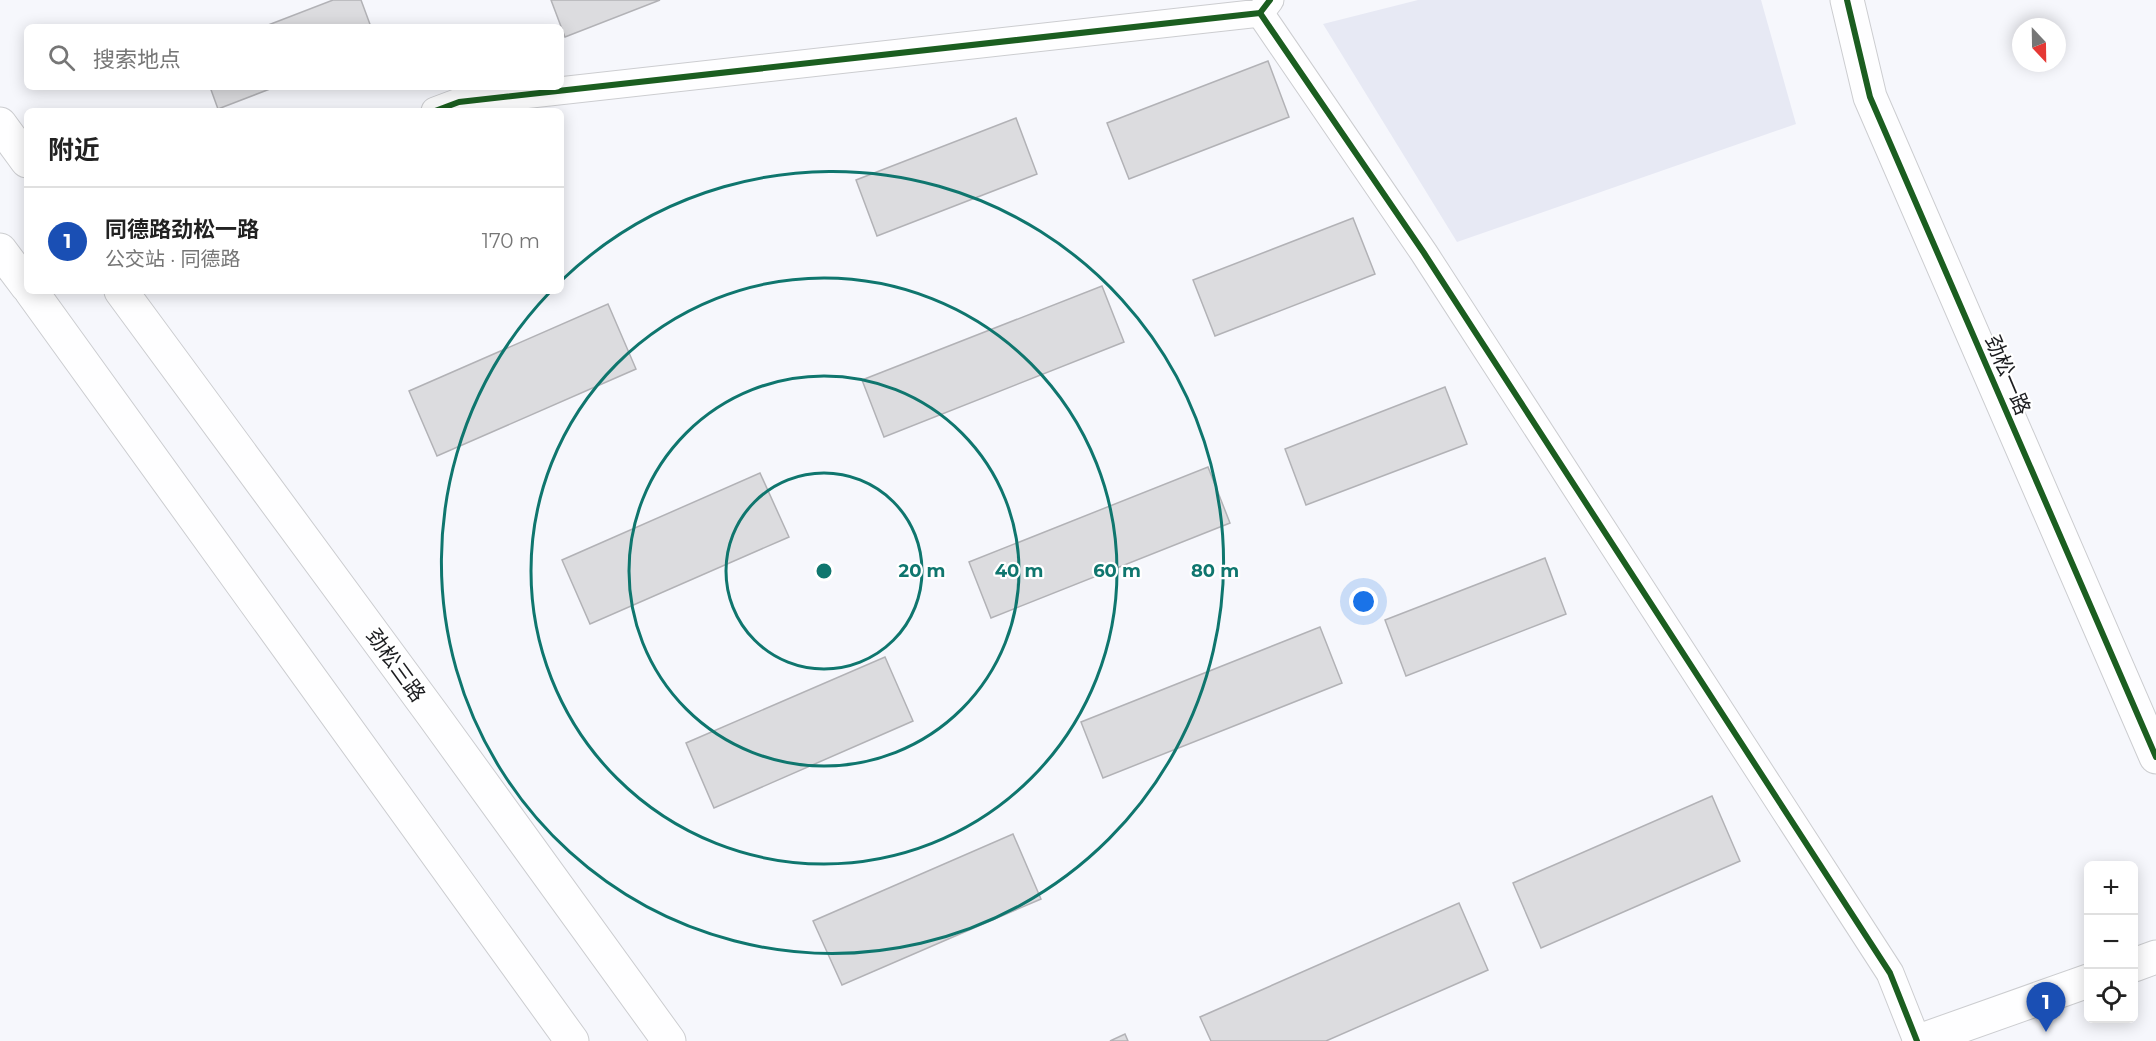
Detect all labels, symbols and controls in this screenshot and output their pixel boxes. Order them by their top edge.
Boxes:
north arrow [2012,18,2066,72]
search box [24,24,564,90]
icon: search [45,41,78,74]
text: 搜索地点 [93,46,181,73]
text: 附近 [48,134,100,166]
text: 同德路劲松一路 [105,216,259,243]
text: 1 [64,229,71,253]
text: 170 m [482,229,540,253]
text: 公交站 · 同德路 [105,247,241,271]
street label: 劲松一路 [1980,331,2036,419]
text: 20 m [899,560,945,582]
text: 40 m [995,560,1043,582]
text: 60 m [1093,560,1141,582]
text: 80 m [1191,560,1239,582]
centre of rings [814,561,834,581]
your location [1349,587,1378,616]
street label: 劲松三路 [361,624,431,706]
map controls [2084,861,2138,1023]
button: + [2084,861,2138,915]
button: − [2084,915,2138,969]
button: locate [2084,969,2138,1023]
pin: 1 [2026,982,2066,1032]

